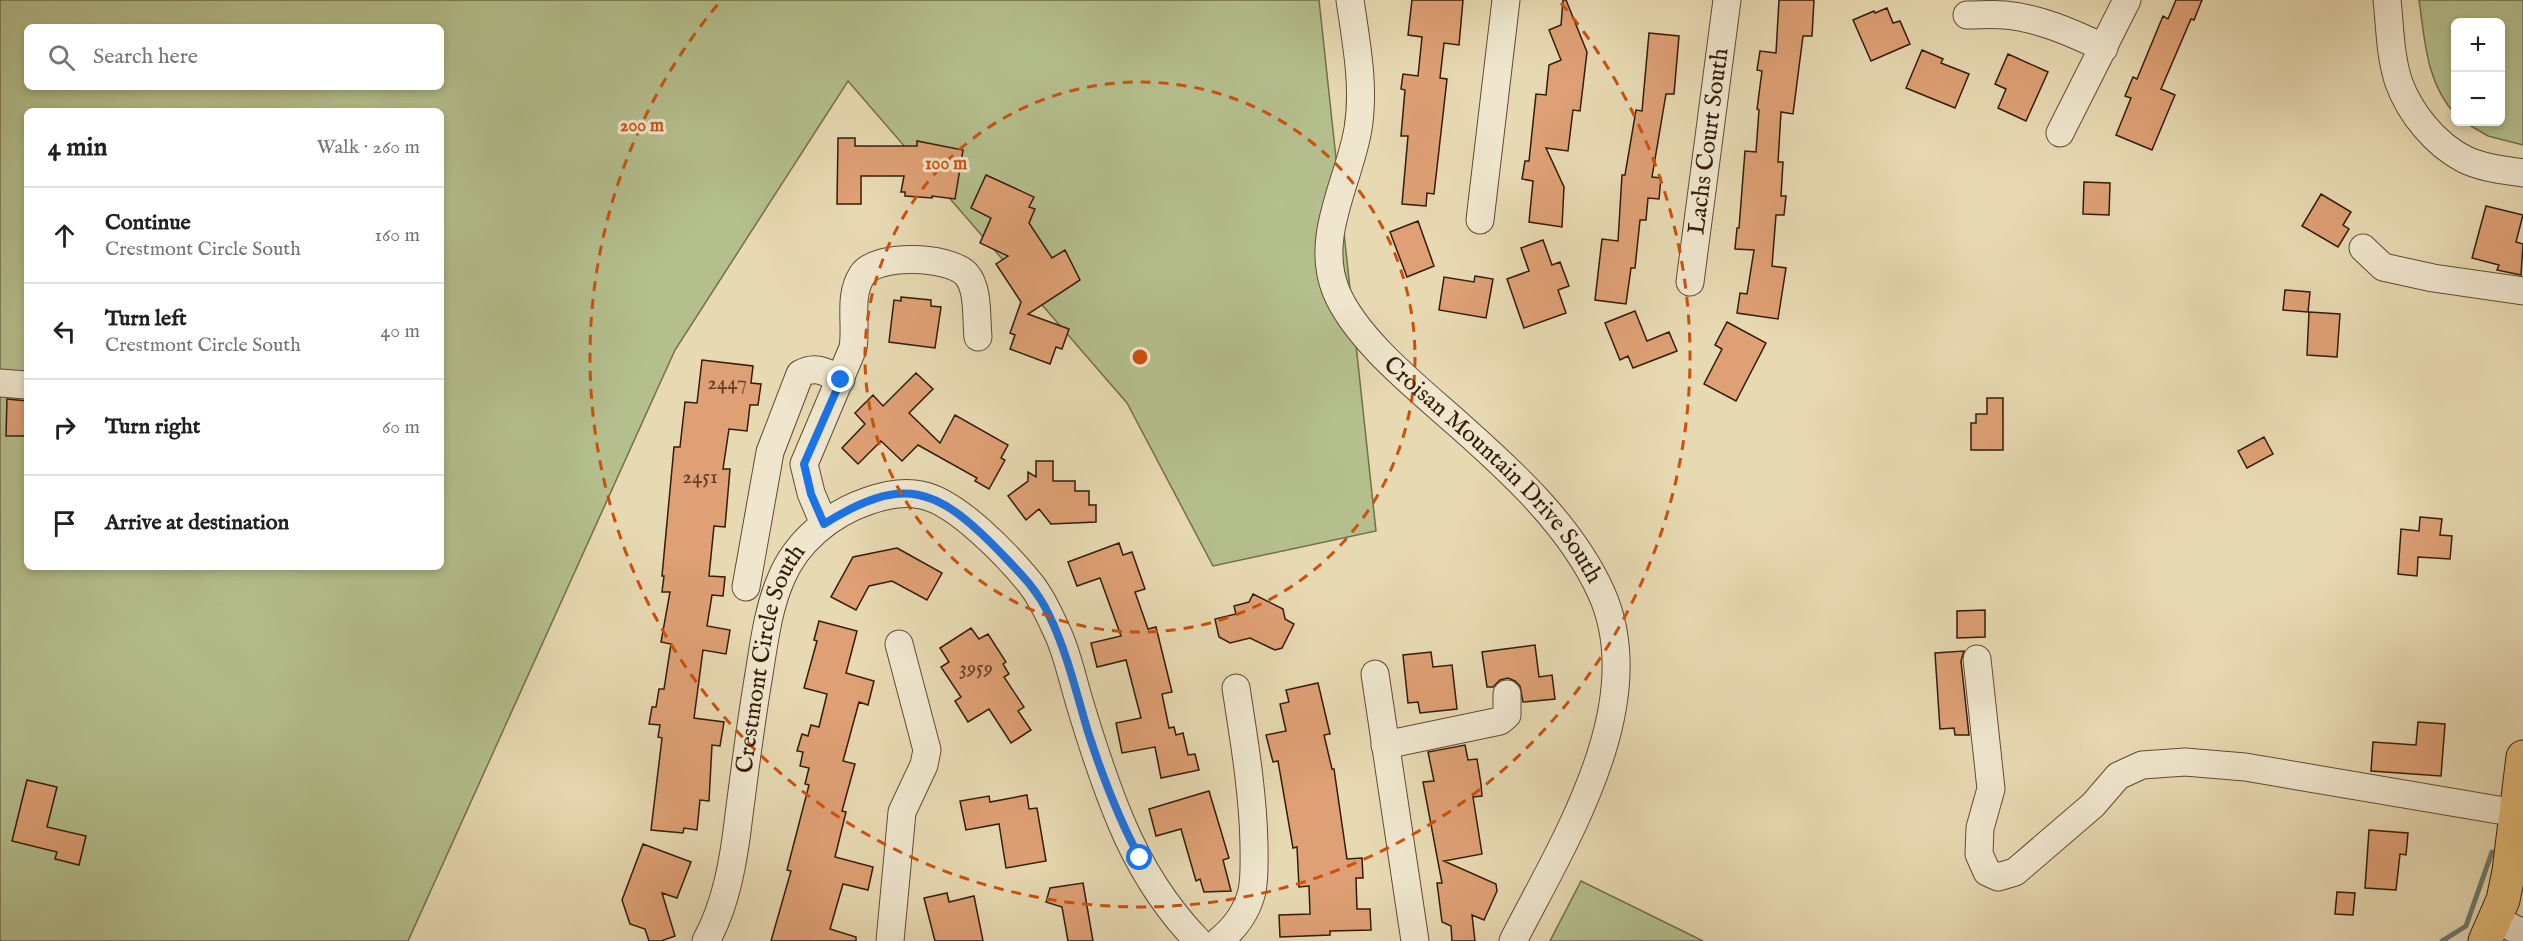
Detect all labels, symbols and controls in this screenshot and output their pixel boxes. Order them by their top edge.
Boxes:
map controls [2451,18,2505,126]
button: + [2451,18,2505,72]
search box [24,24,444,90]
icon: search [45,41,78,74]
text: Search here [93,43,198,71]
street label: Lachs Court South [1681,46,1736,236]
button: − [2451,72,2505,126]
text: 200 m [620,115,664,138]
text: 4 min [48,131,107,164]
text: Walk · 260 m [317,135,420,160]
text: 100 m [925,153,967,176]
text: Continue [105,209,191,237]
icon: ahead [48,219,81,252]
text: 160 m [374,223,420,248]
text: Crestmont Circle South [105,237,301,262]
text: Turn left [105,305,187,333]
icon: left [48,315,81,348]
text: 40 m [381,319,420,344]
text: Crestmont Circle South [105,333,301,358]
centre of rings [1130,347,1150,367]
street label: Croisan Mountain Drive South [1377,349,1610,589]
route end [827,366,853,392]
house number: 2447 [707,370,747,397]
icon: right [48,411,81,444]
text: Turn right [105,413,200,441]
text: 60 m [382,415,420,440]
house number: 2451 [682,464,718,491]
icon: arrive [48,507,81,540]
text: Arrive at destination [105,509,289,537]
street label: Crestmont Circle South [729,538,813,775]
house number: 3959 [959,655,993,682]
route start [1126,844,1152,870]

